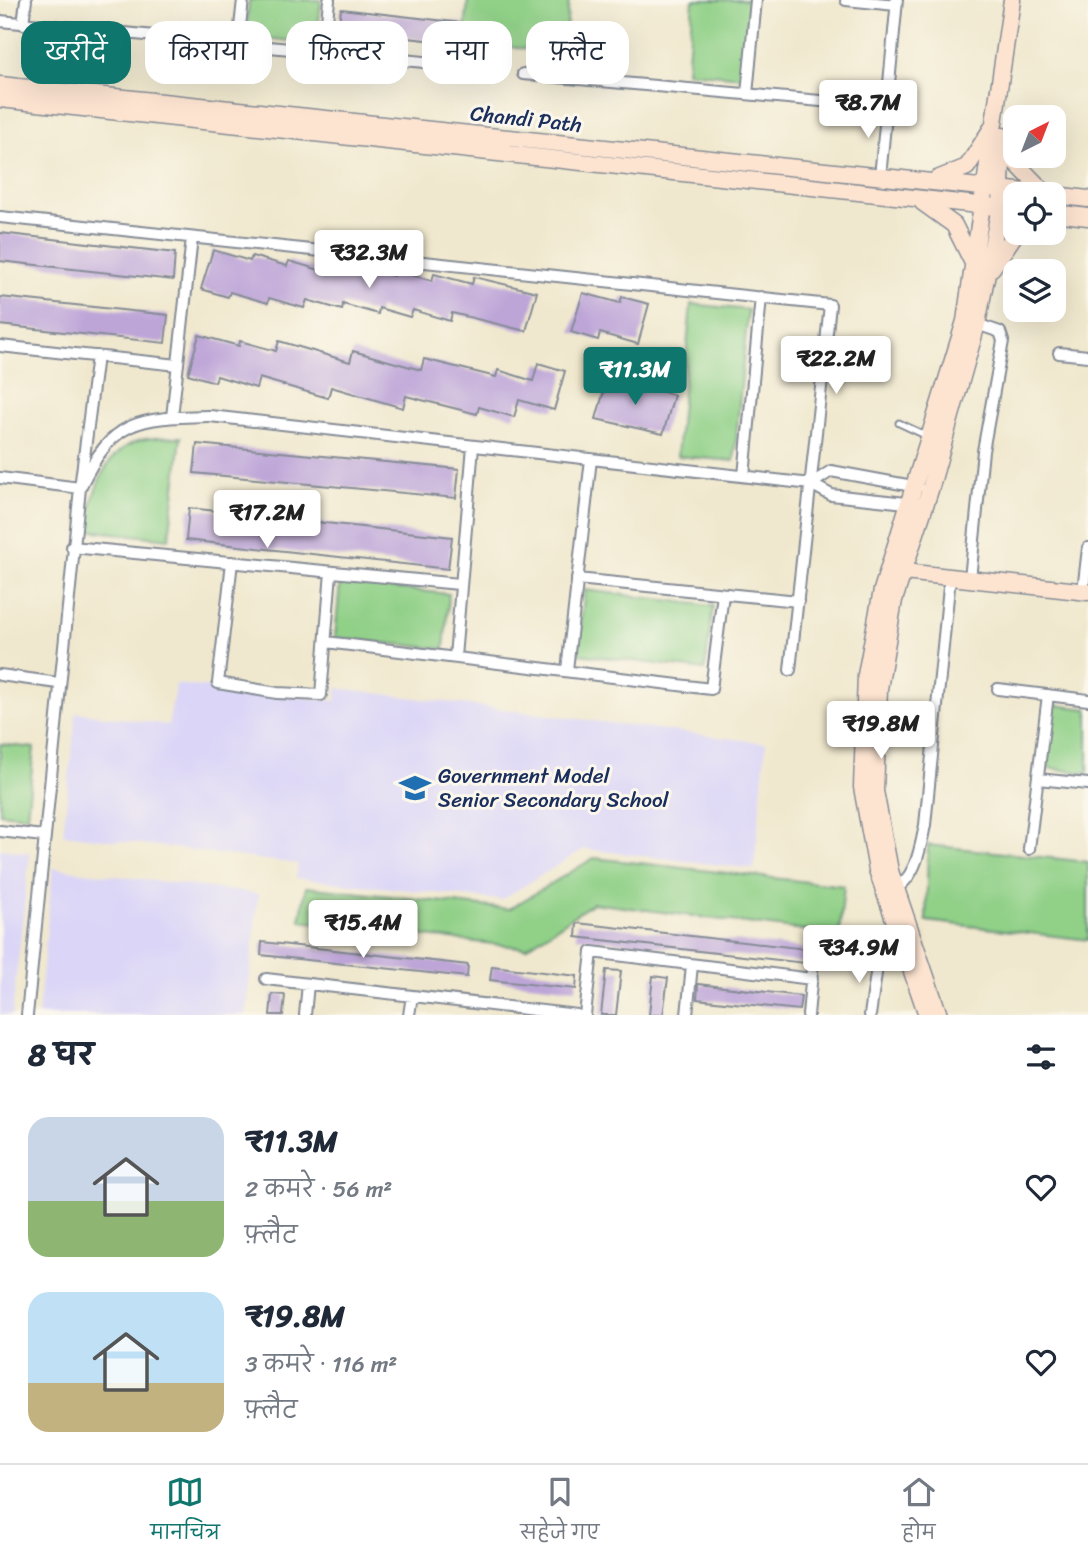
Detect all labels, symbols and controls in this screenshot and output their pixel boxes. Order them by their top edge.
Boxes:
chip: खरीदें [21,21,131,84]
chip: किराया [145,21,272,84]
chip: फ़िल्टर [286,21,408,84]
chip: नया [422,21,512,84]
chip: फ़्लैट [526,21,629,84]
pin: ₹8.7M [819,80,917,140]
text: ₹8.7M [835,82,901,123]
street label: Chandi Path [468,94,584,144]
north arrow [1003,105,1066,168]
map controls [1003,105,1066,322]
button: locate [1003,182,1066,245]
pin: ₹32.3M [312,230,426,290]
text: ₹32.3M [330,232,408,273]
button: layers [1003,259,1066,322]
pin: ₹22.2M [779,336,893,396]
text: ₹22.2M [797,338,875,379]
pin: ₹11.3M [578,348,692,407]
text: ₹11.3M [600,349,670,390]
pin: ₹17.2M [210,490,324,550]
text: ₹17.2M [230,492,304,533]
pin: ₹19.8M [824,702,938,761]
text: ₹19.8M [843,703,919,744]
place label: Government Model Senior Secondary School [438,757,670,819]
school or university icon: Government Model Senior Secondary School [398,771,432,805]
pin: ₹15.4M [306,900,420,960]
text: ₹15.4M [325,902,401,943]
pin: ₹34.9M [802,926,916,985]
text: ₹34.9M [819,927,899,968]
text: 8 घर [28,1028,94,1082]
icon: filters [1022,1038,1060,1076]
text: ₹11.3M [245,1114,338,1168]
icon: home [84,1145,168,1229]
icon: heart [1022,1168,1060,1206]
text: 2 कमरे · 56 m² [245,1169,392,1210]
text: फ़्लैट [245,1215,297,1256]
text: ₹19.8M [245,1289,345,1343]
icon: home [84,1320,168,1404]
icon: heart [1022,1343,1060,1381]
text: 3 कमरे · 116 m² [245,1344,397,1385]
text: फ़्लैट [245,1390,297,1431]
tab: मानचित्र [150,1473,220,1553]
tab: सहेजे गए [520,1473,599,1553]
tab: होम [900,1473,938,1553]

